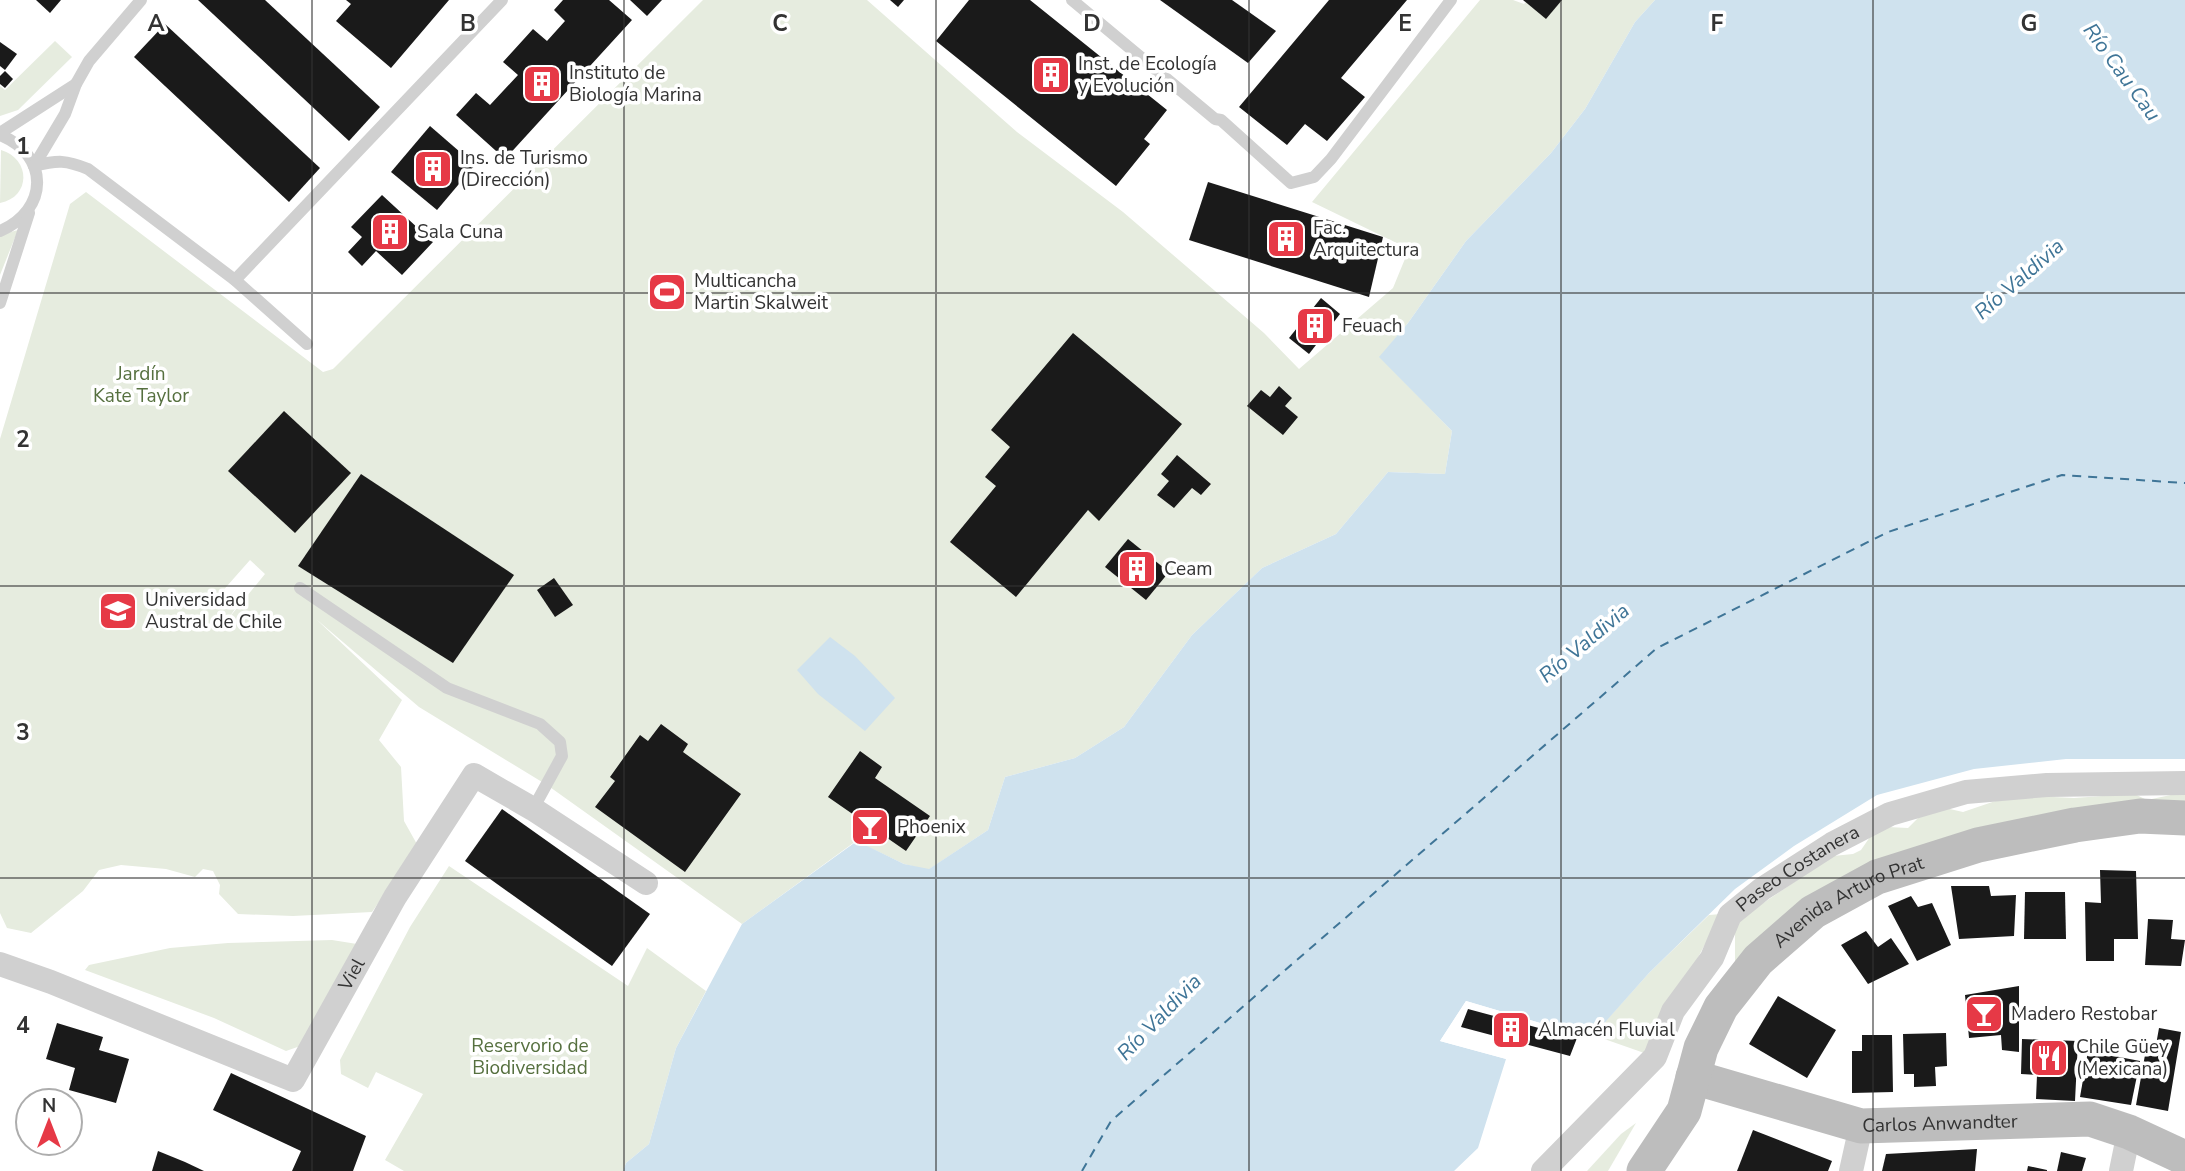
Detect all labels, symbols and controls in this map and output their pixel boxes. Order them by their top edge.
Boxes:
text: A [147,8,165,39]
text: B [460,8,476,39]
text: C [772,8,788,39]
text: D [1083,8,1101,39]
text: E [1398,8,1412,39]
text: F [1711,8,1724,39]
text: G [2021,8,2037,39]
water label: Río Cau Cau [2077,17,2167,127]
place label: Inst. de Ecología y Evolución [1078,51,1217,99]
building icon: Inst. de Ecología y Evolución [1030,54,1072,96]
place label: Instituto de Biología Marina [569,60,702,108]
building icon: Instituto de Biología Marina [521,63,563,105]
text: 1 [16,131,30,162]
place label: Ins. de Turismo (Dirección) [460,145,588,193]
building icon: Ins. de Turismo (Dirección) [412,148,454,190]
building icon: Sala Cuna [369,211,411,253]
place label: Fac. Arquitectura [1313,215,1419,263]
building icon: Fac. Arquitectura [1265,218,1307,260]
place label: Sala Cuna [417,219,503,245]
water label: Río Valdivia [1968,232,2070,326]
place label: Multicancha Martin Skalweit [694,268,828,316]
sports icon: Multicancha Martin Skalweit [646,271,688,313]
building icon: Feuach [1294,305,1336,347]
place label: Feuach [1342,313,1402,339]
park label: Jardín Kate Taylor [93,361,189,409]
text: 2 [16,424,30,455]
building icon: Ceam [1116,548,1158,590]
place label: Ceam [1164,556,1213,582]
place label: Universidad Austral de Chile [145,587,282,635]
school or university icon: Universidad Austral de Chile [97,590,139,632]
water label: Río Valdivia [1533,597,1635,689]
text: 3 [16,717,30,748]
bar icon: Phoenix [849,806,891,848]
place label: Phoenix [897,814,966,840]
street label: Paseo Costanera [1730,819,1864,918]
street label: Avenida Arturo Prat [1768,850,1927,954]
street label: Viel [332,953,371,996]
water label: Río Valdivia [1111,968,1207,1066]
bar icon: Madero Restobar [1963,993,2005,1035]
place label: Madero Restobar [2011,1001,2158,1027]
building icon: Almacén Fluvial [1490,1009,1532,1051]
text: 4 [16,1010,30,1041]
place label: Almacén Fluvial [1538,1017,1675,1043]
park label: Reservorio de Biodiversidad [471,1033,589,1081]
place label: Chile Güey (Mexicana) [2076,1034,2169,1082]
restaurant icon: Chile Güey (Mexicana) [2028,1037,2070,1079]
north arrow [14,1087,84,1157]
text: N [42,1093,56,1119]
street label: Carlos Anwandter [1862,1108,2018,1139]

